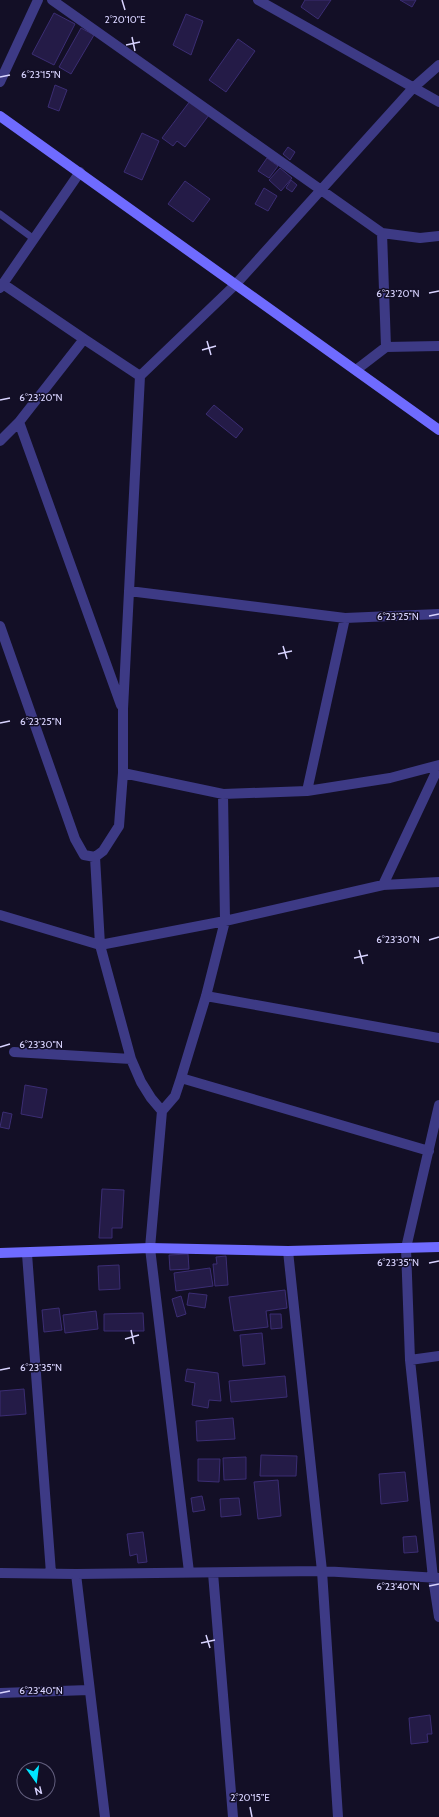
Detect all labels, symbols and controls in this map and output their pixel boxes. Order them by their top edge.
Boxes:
text: 2°20'10"E [104,13,146,26]
text: 6°23'15"N [21,68,61,81]
text: 6°23'20"N [376,287,420,300]
text: 6°23'20"N [19,391,63,404]
text: 6°23'25"N [377,610,419,623]
text: 6°23'25"N [20,715,62,728]
text: 6°23'30"N [376,933,420,946]
text: 6°23'30"N [19,1038,63,1051]
text: 6°23'35"N [377,1256,419,1269]
text: 6°23'35"N [20,1361,62,1374]
text: 6°23'40"N [376,1580,420,1593]
text: 6°23'40"N [19,1684,63,1697]
north arrow [16,1761,56,1801]
text: N [33,1783,44,1798]
text: 2°20'15"E [230,1791,270,1804]

